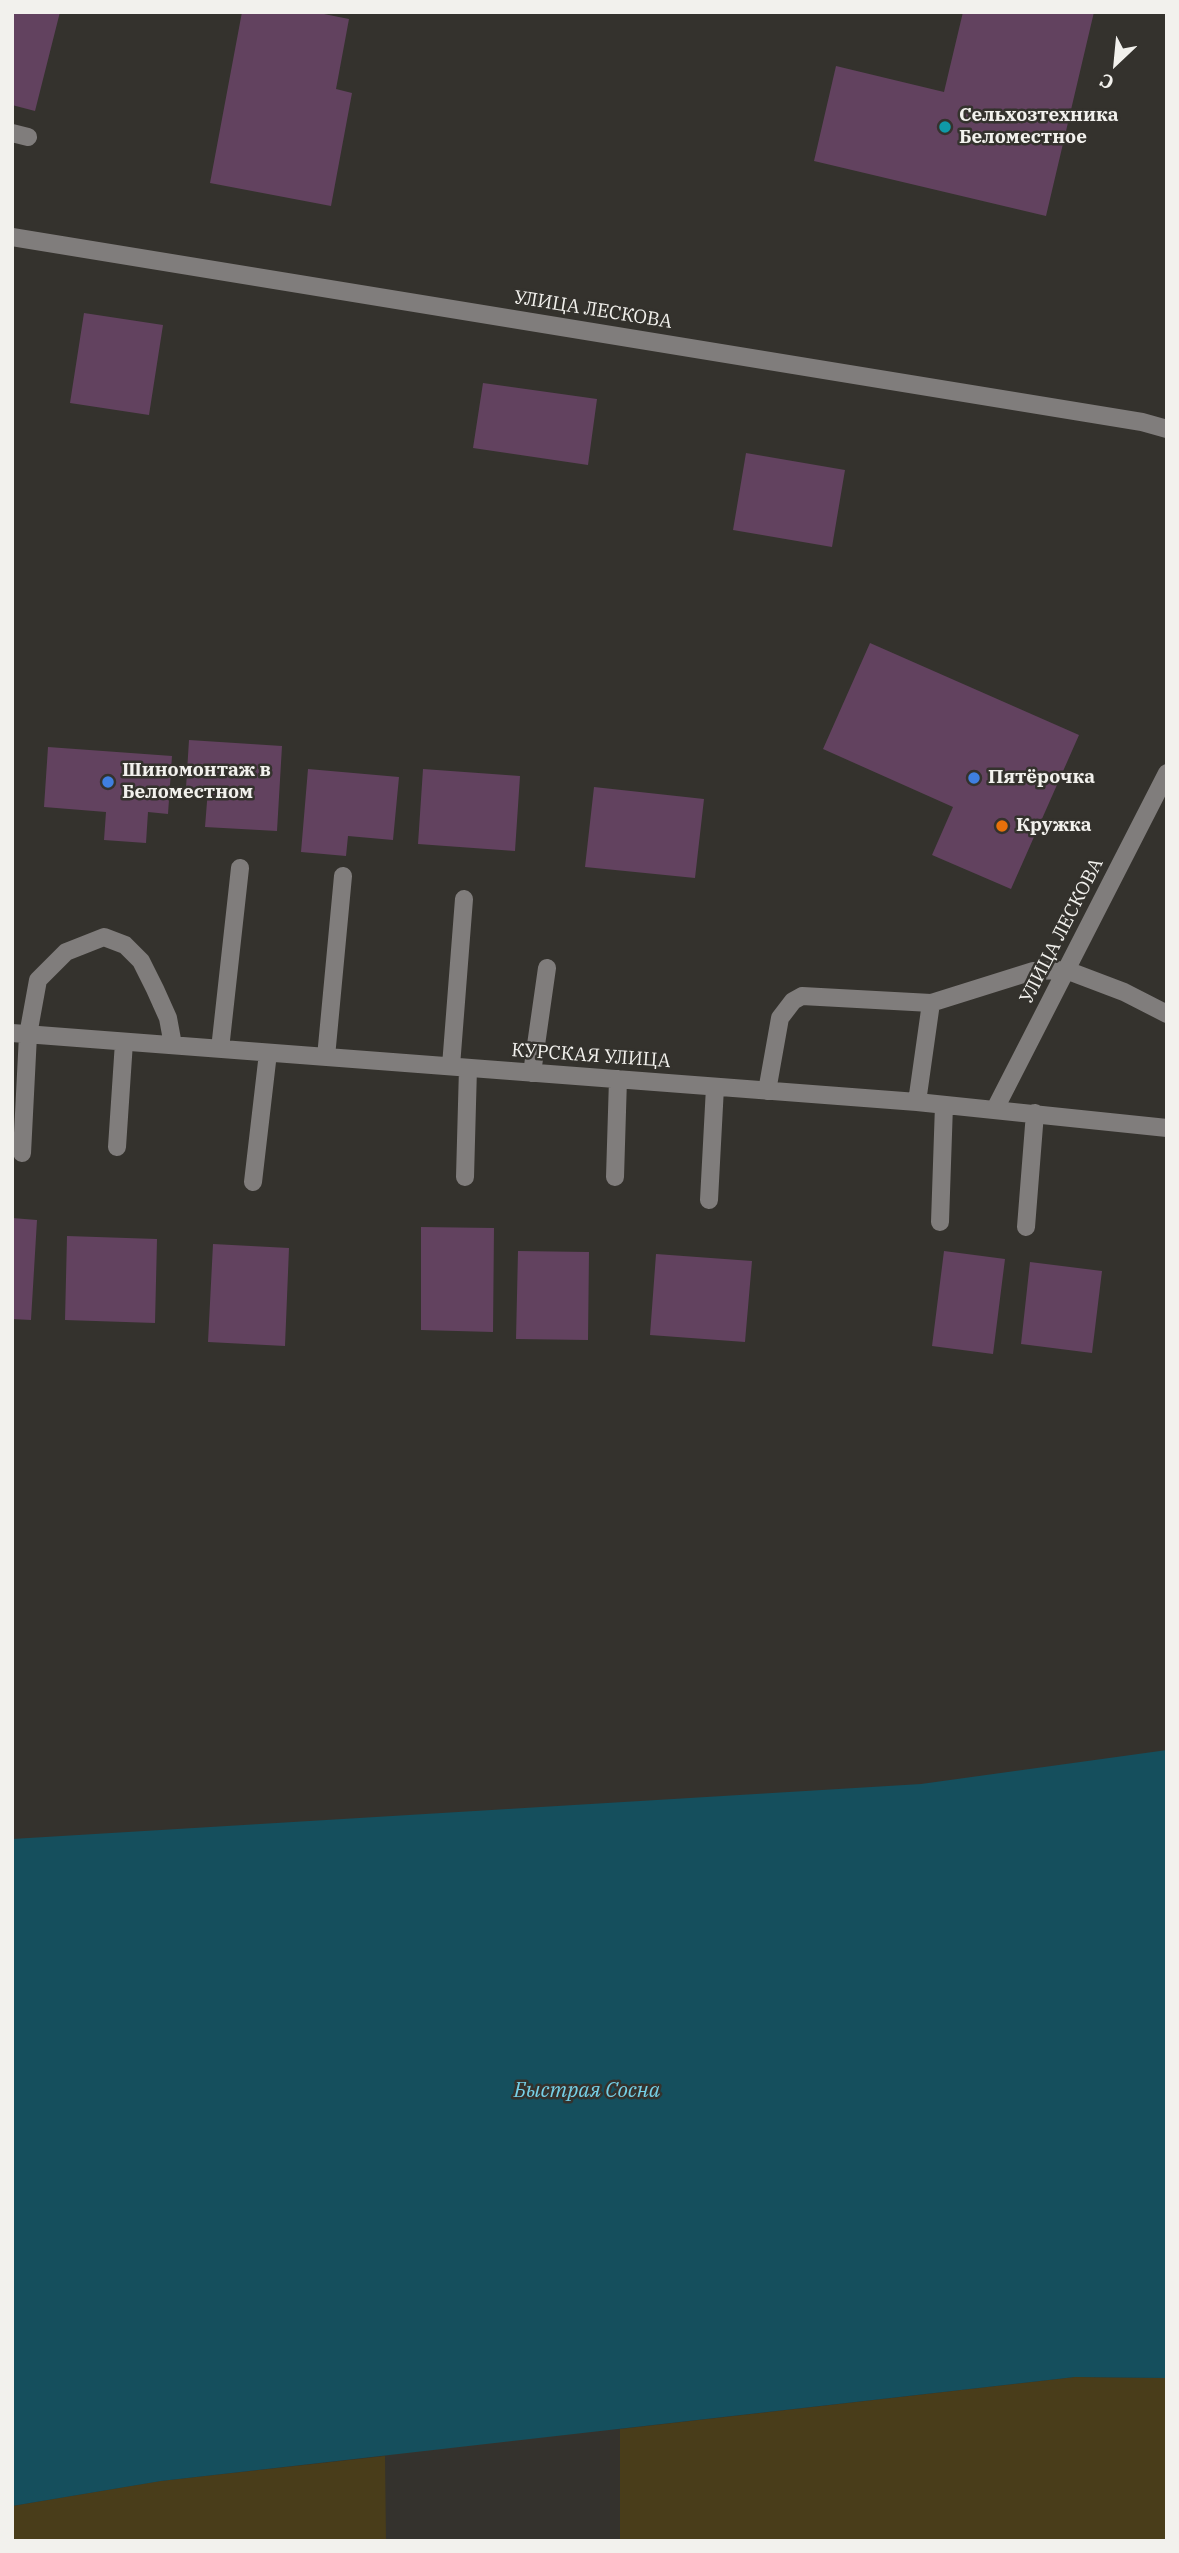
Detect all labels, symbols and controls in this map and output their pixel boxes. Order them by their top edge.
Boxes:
north arrow [1081,28,1151,98]
text: С [1096,68,1118,95]
place label: Сельхозтехника Беломестное [959,105,1118,149]
marker: Сельхозтехника Беломестное [937,119,953,135]
street label: УЛИЦА ЛЕСКОВА [512,286,674,334]
place label: Шиномонтаж в Беломестном [122,760,271,804]
place label: Пятёрочка [988,767,1095,789]
marker: Пятёрочка [966,770,982,786]
marker: Шиномонтаж в Беломестном [100,774,116,790]
place label: Кружка [1016,815,1092,837]
marker: Кружка [994,818,1010,834]
street label: УЛИЦА ЛЕСКОВА [1016,855,1108,1007]
street label: КУРСКАЯ УЛИЦА [511,1039,671,1073]
water label: Быстрая Сосна [514,2078,660,2104]

